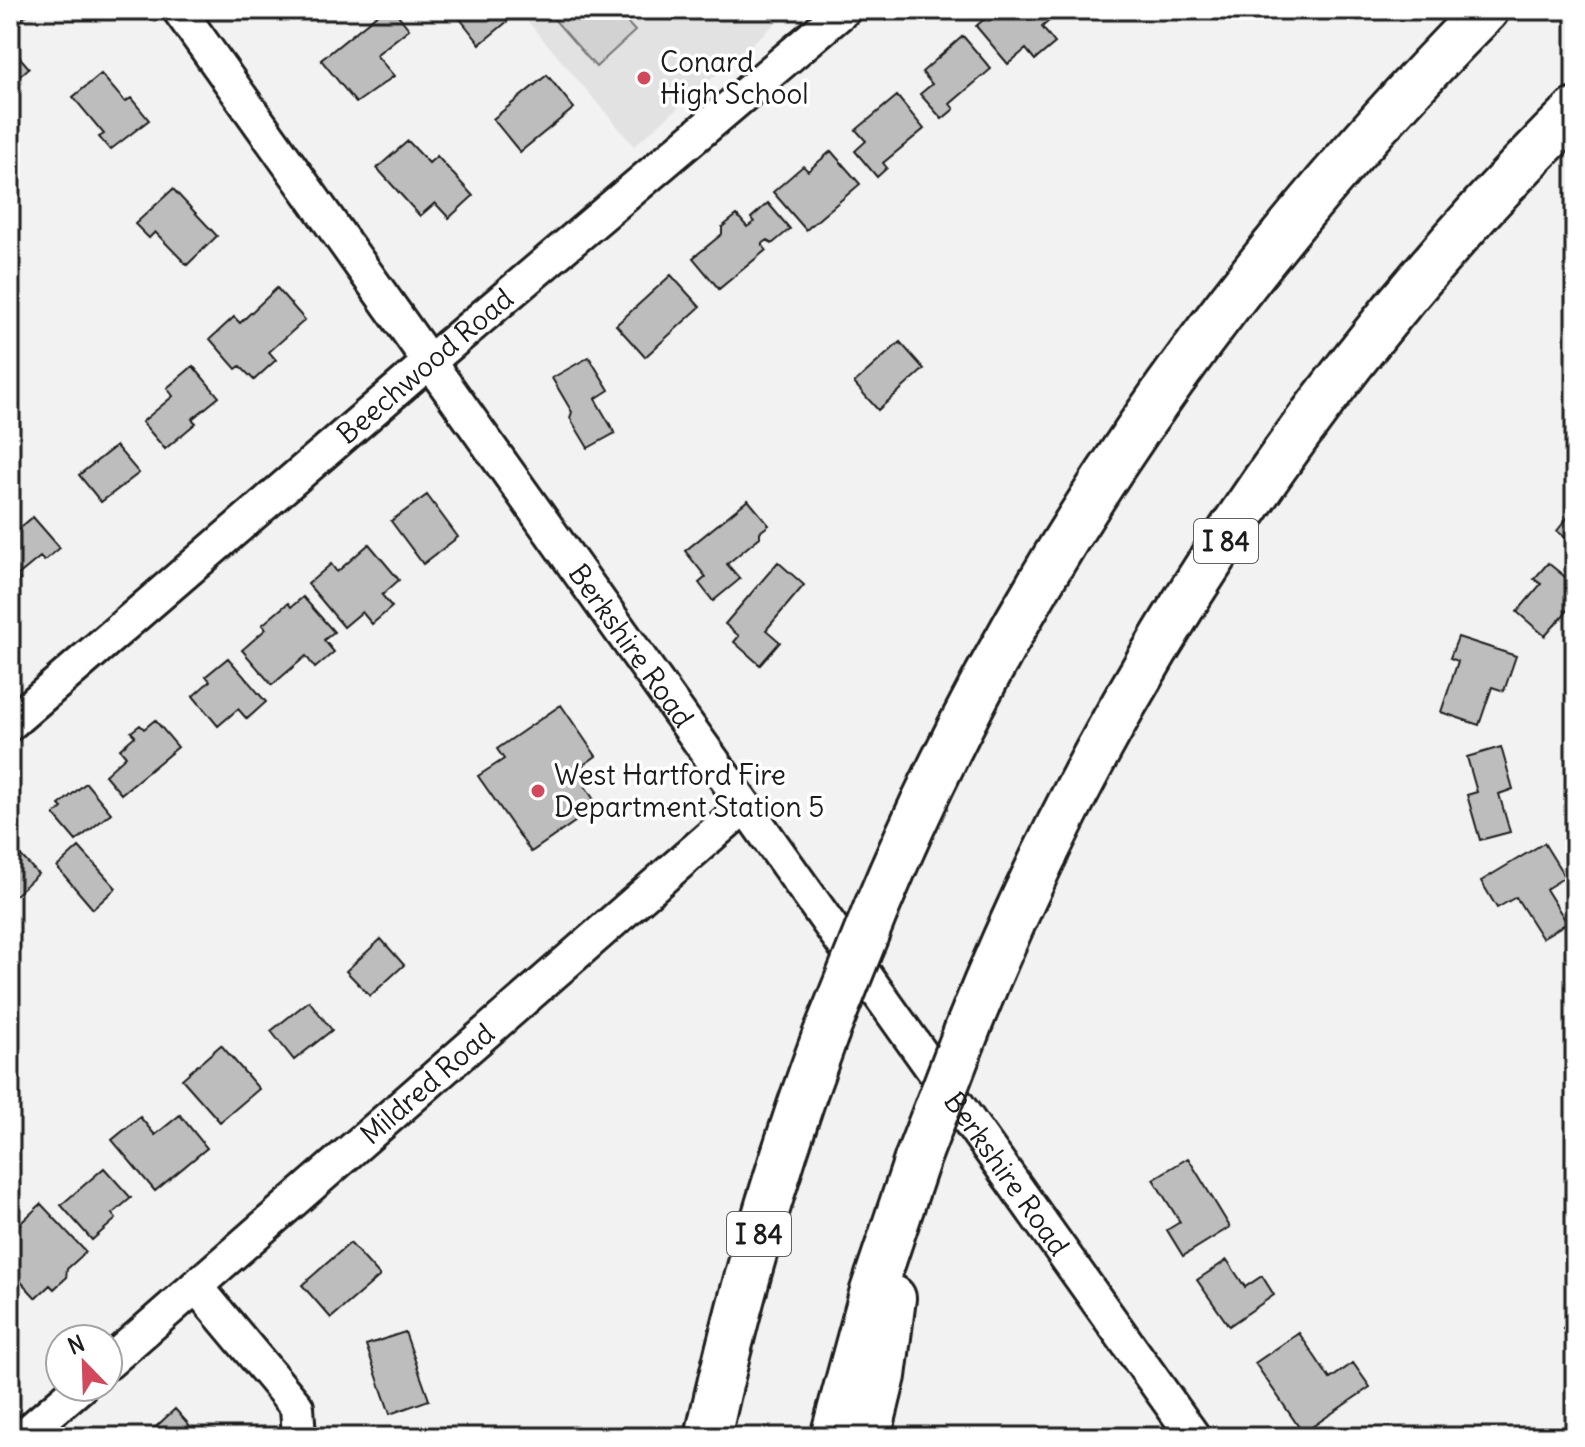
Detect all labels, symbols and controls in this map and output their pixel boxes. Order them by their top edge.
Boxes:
place label: Conard High School [660,44,809,112]
marker: Conard High School [635,69,653,87]
street label: Beechwood Road [329,280,521,452]
road number: I 84 [1194,519,1258,563]
street label: Berkshire Road [561,557,702,734]
place label: West Hartford Fire Department Station 5 [554,757,824,825]
marker: West Hartford Fire Department Station 5 [529,782,547,800]
street label: Mildred Road [353,1016,502,1152]
street label: Berkshire Road [936,1085,1077,1262]
road number: I 84 [727,1212,791,1256]
north arrow [44,1323,124,1403]
text: N [64,1329,89,1360]

